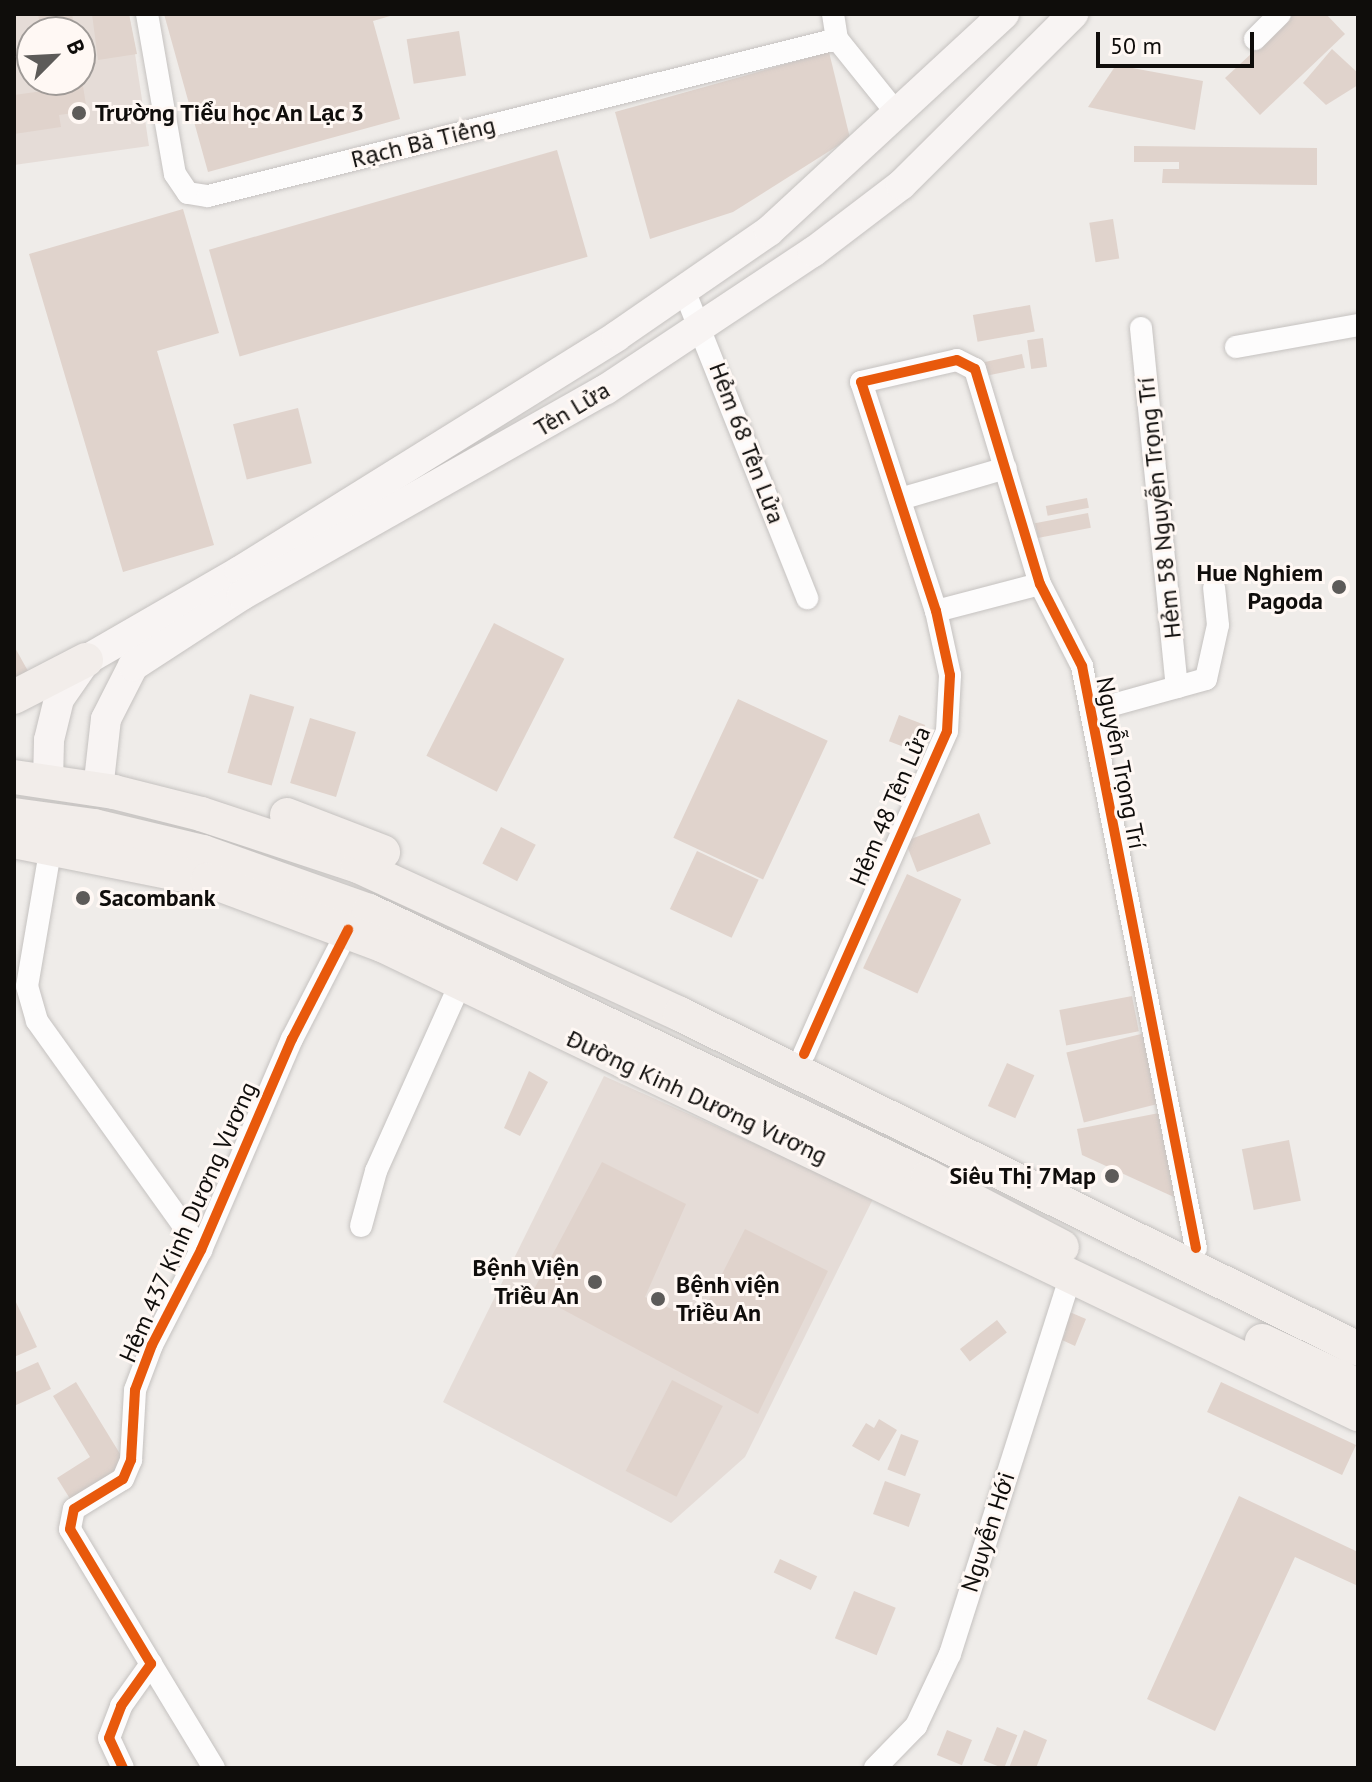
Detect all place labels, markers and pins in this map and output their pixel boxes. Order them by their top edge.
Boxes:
place label: Trường Tiểu học An Lạc 3 [95,99,367,127]
marker: Trường Tiểu học An Lạc 3 [70,104,88,122]
place label: Hue Nghiem Pagoda [1197,559,1323,615]
marker: Hue Nghiem Pagoda [1330,578,1348,596]
place label: Sacombank [99,884,215,912]
marker: Sacombank [74,889,92,907]
place label: Siêu Thị 7Map [949,1162,1096,1190]
marker: Siêu Thị 7Map [1103,1167,1121,1185]
place label: Bệnh Viện Triều An [472,1254,579,1310]
place label: Bệnh viện Triều An [676,1271,780,1327]
marker: Bệnh Viện Triều An [586,1273,604,1291]
marker: Bệnh viện Triều An [647,1288,669,1310]

